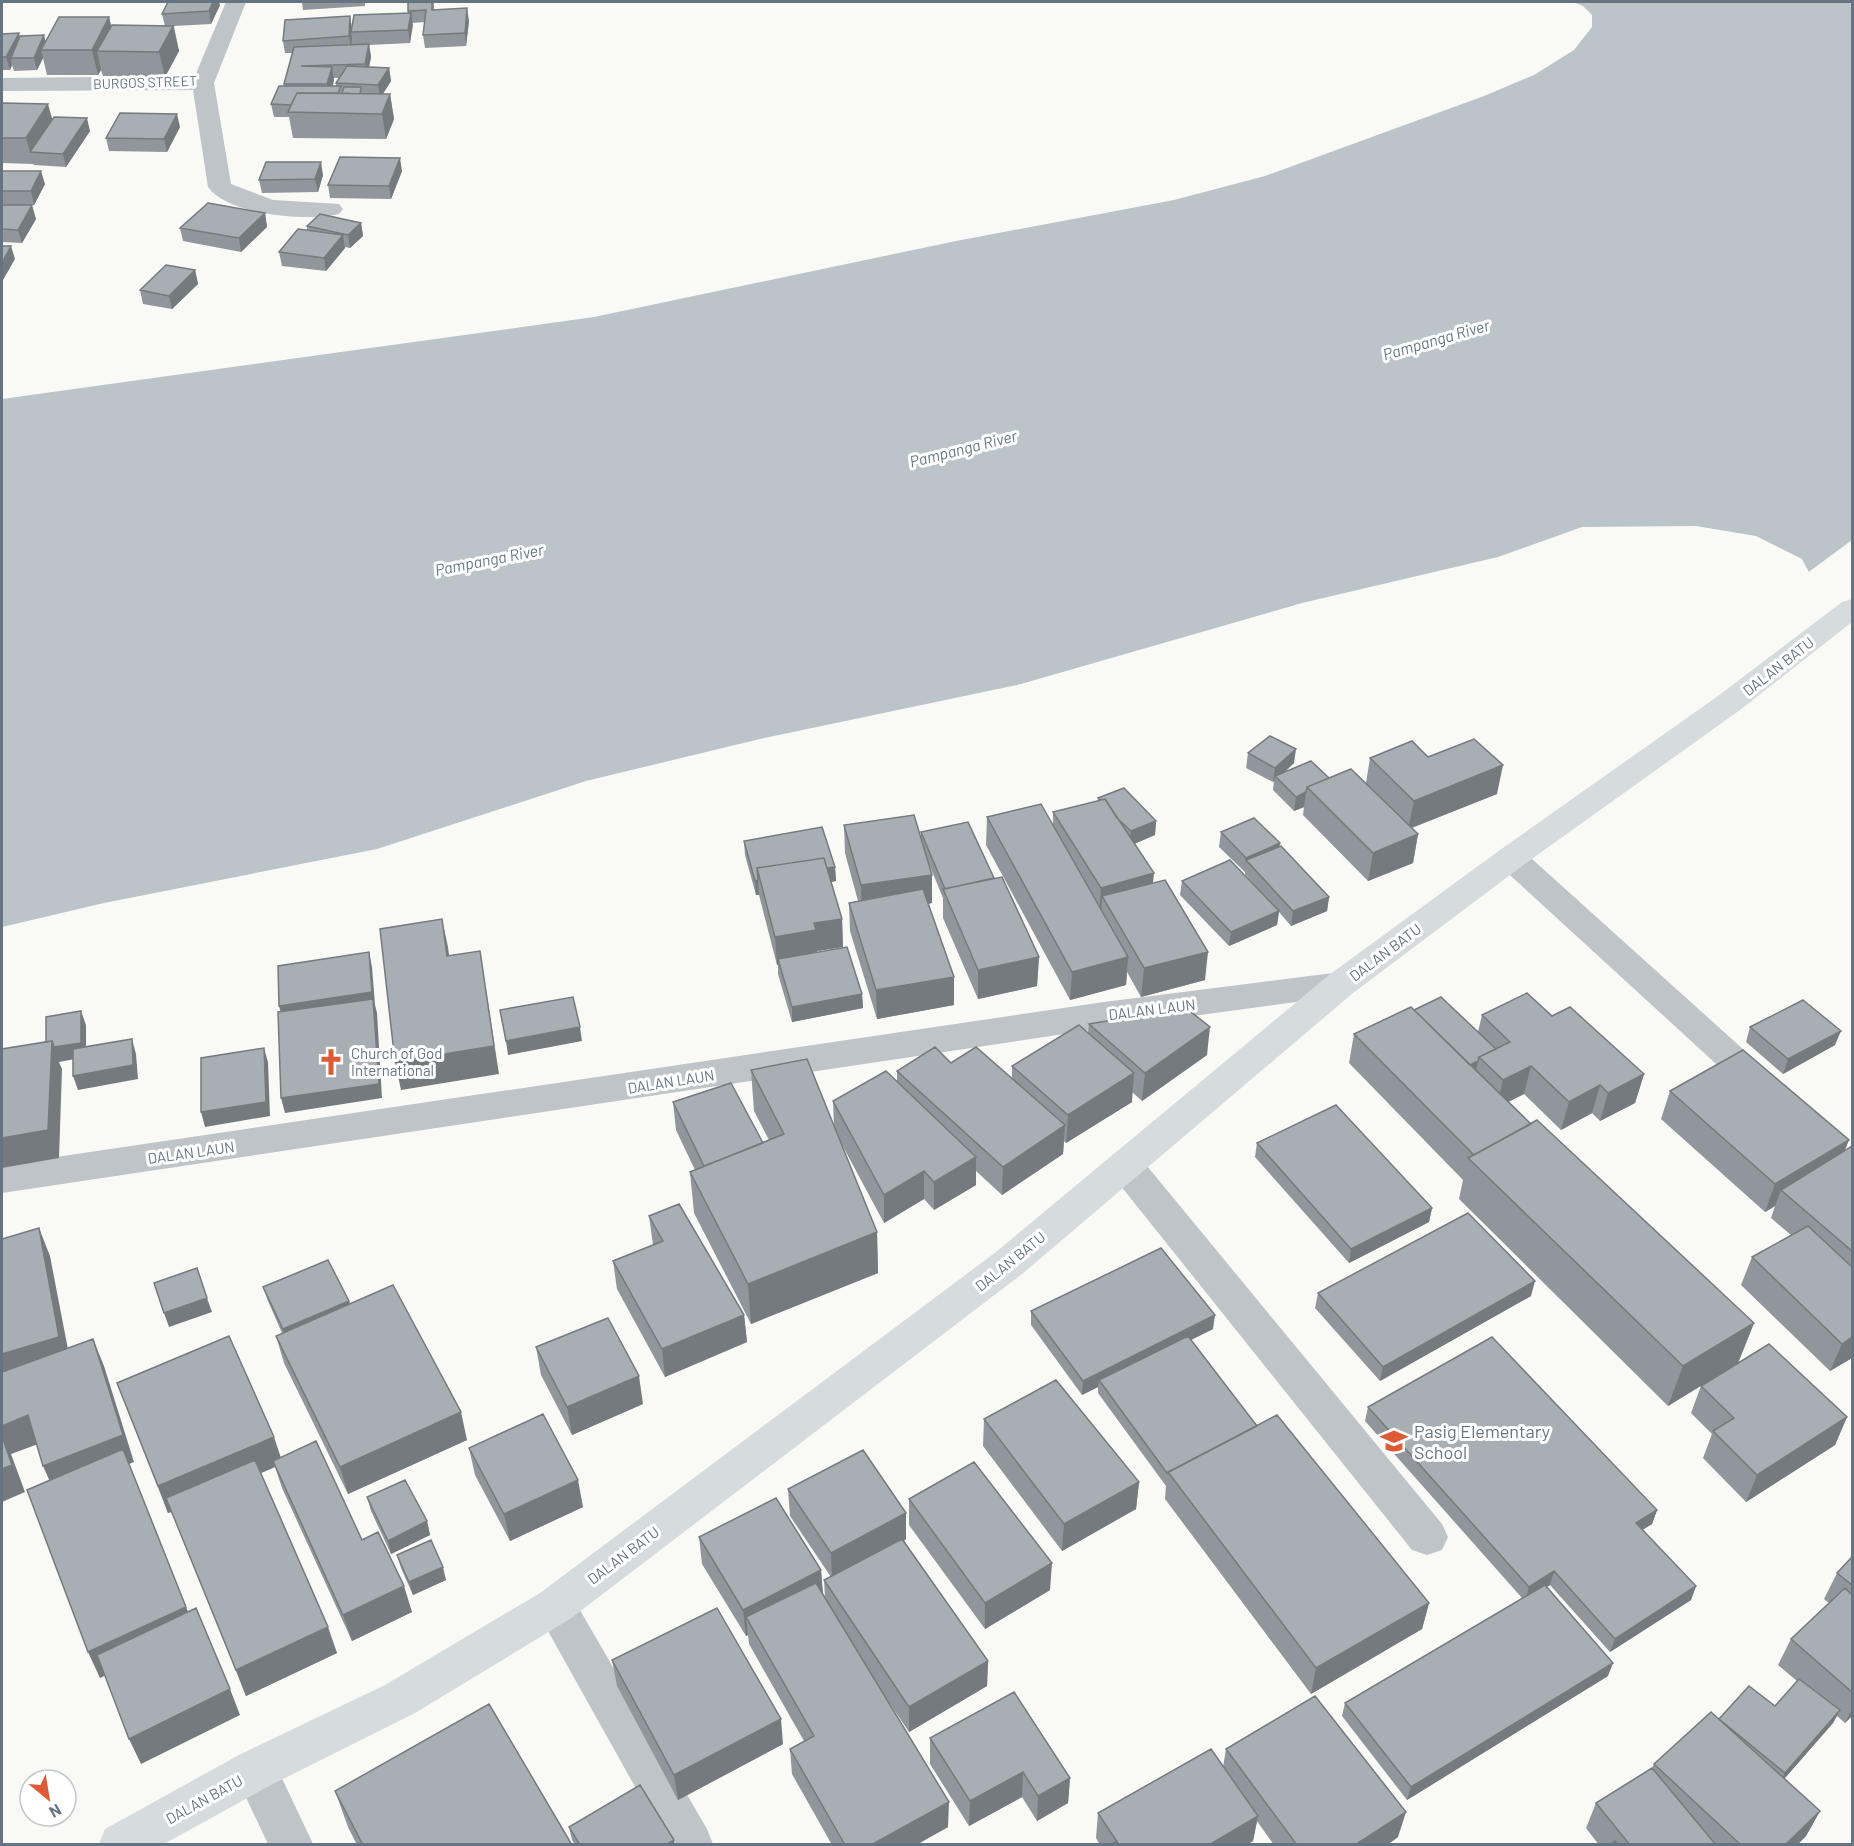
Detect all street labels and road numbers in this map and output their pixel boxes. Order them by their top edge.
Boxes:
street label: BURGOS STREET [93,72,197,92]
street label: DALAN BATU [1739,633,1817,699]
street label: DALAN BATU [1346,919,1424,985]
street label: DALAN LAUN [1108,995,1196,1023]
street label: DALAN LAUN [626,1065,716,1097]
street label: DALAN LAUN [146,1137,236,1167]
street label: DALAN BATU [971,1227,1049,1295]
street label: DALAN BATU [584,1522,662,1588]
street label: DALAN BATU [163,1771,245,1827]

